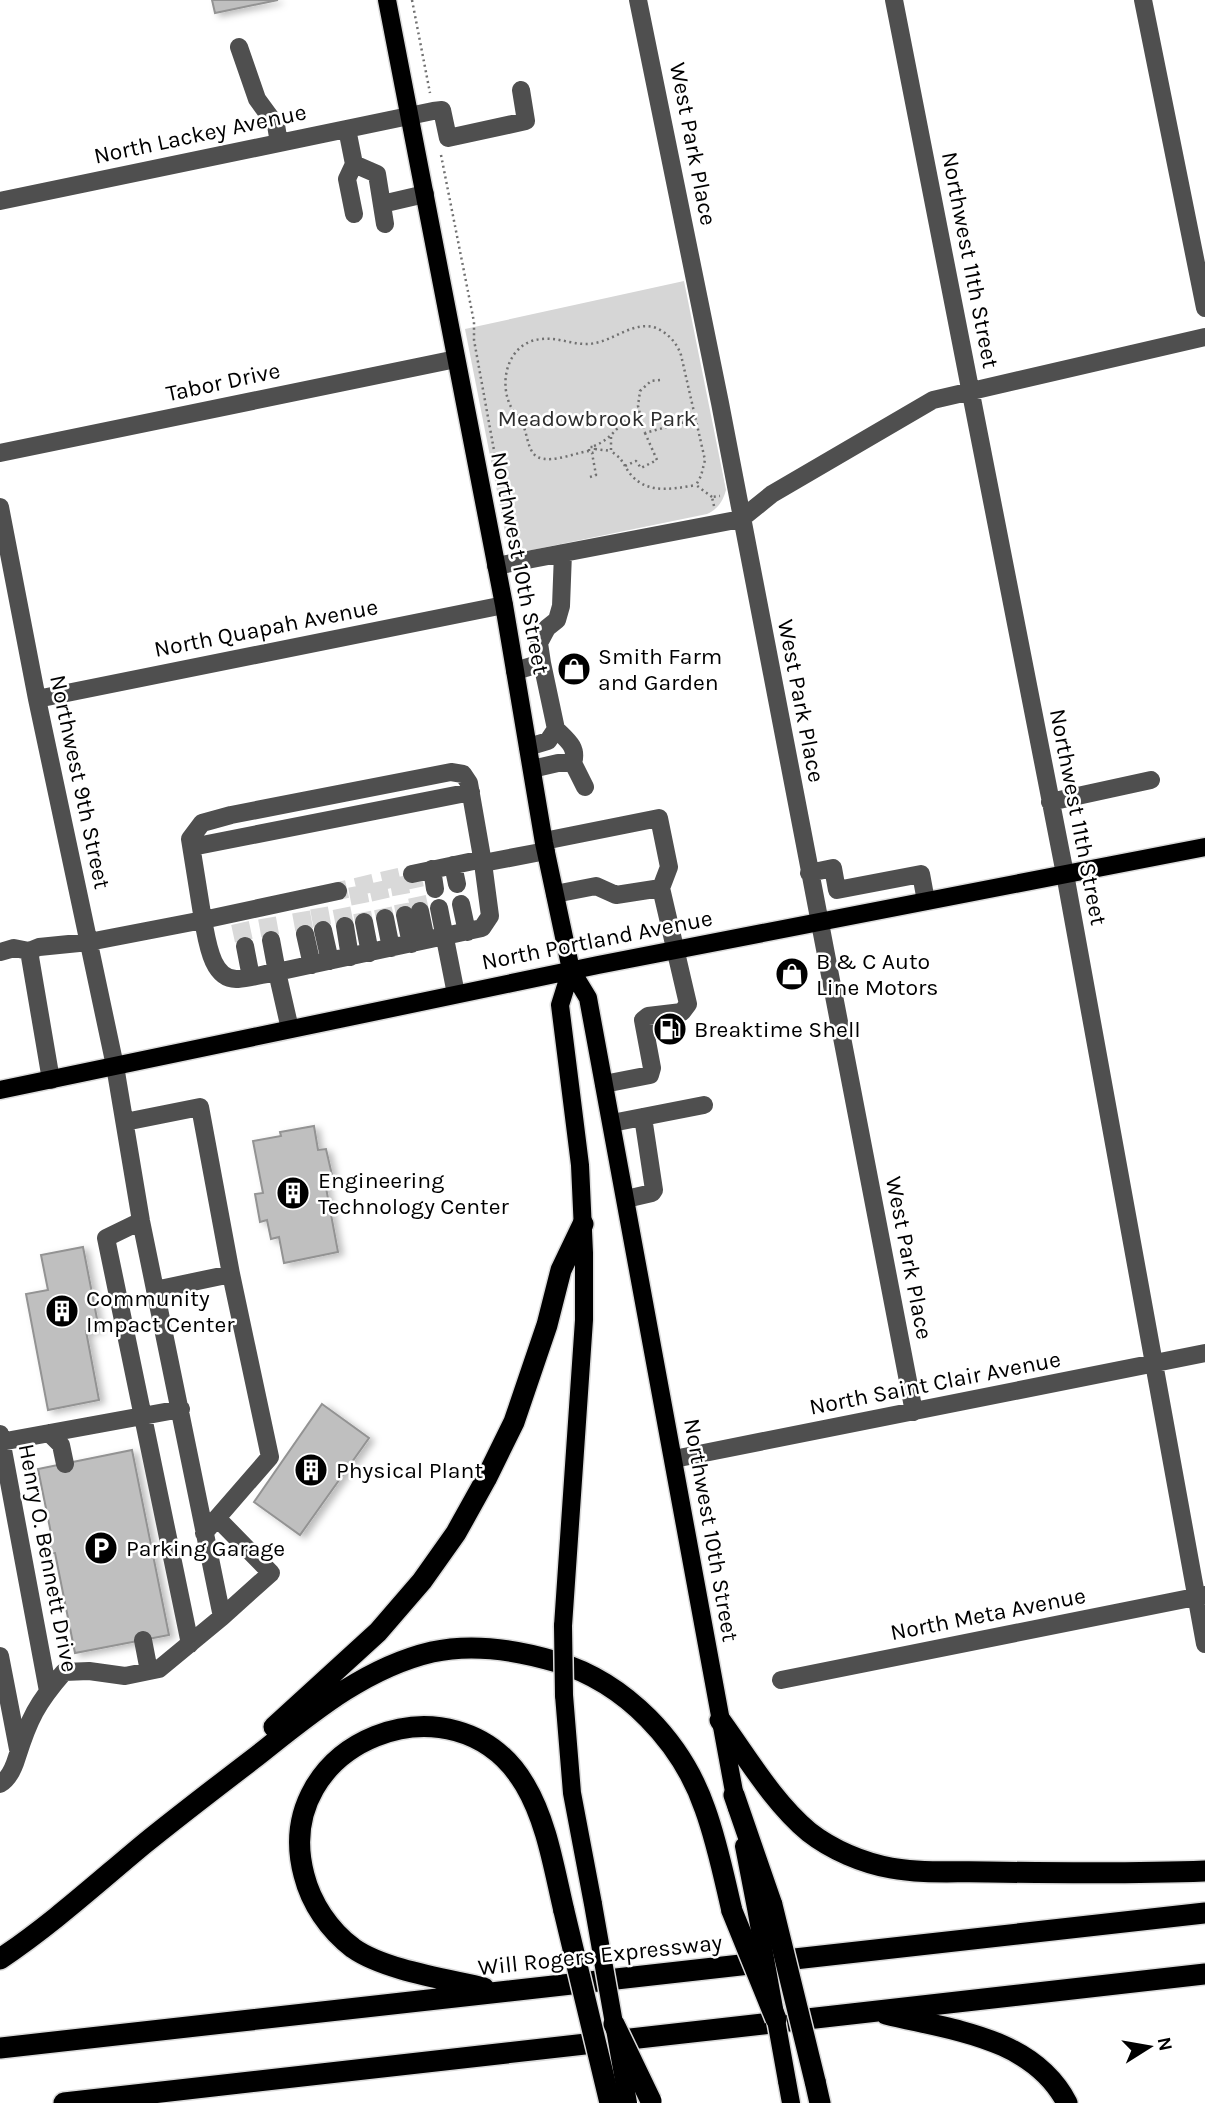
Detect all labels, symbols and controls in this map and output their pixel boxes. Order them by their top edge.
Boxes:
street label: West Park Place [664,60,722,228]
street label: North Lackey Avenue [91,98,309,170]
street label: Northwest 11th Street [936,149,1004,371]
street label: Tabor Drive [164,357,282,407]
park label: Meadowbrook Park [498,405,697,432]
street label: Northwest 10th Street [485,449,555,677]
street label: North Quapah Avenue [152,593,380,663]
street label: West Park Place [772,617,830,785]
place label: Smith Farm and Garden [598,643,722,696]
shop icon: Smith Farm and Garden [555,650,593,688]
street label: Northwest 9th Street [44,672,116,892]
street label: Northwest 11th Street [1044,706,1112,928]
street label: North Portland Avenue [479,904,715,976]
place label: B & C Auto Line Motors [816,948,938,1001]
shop icon: B & C Auto Line Motors [773,955,811,993]
fuel station icon: Breaktime Shell [651,1010,689,1048]
place label: Breaktime Shell [694,1016,861,1043]
place label: Engineering Technology Center [318,1167,510,1220]
building icon: Engineering Technology Center [274,1174,312,1212]
street label: West Park Place [880,1174,938,1342]
place label: Community Impact Center [86,1285,235,1338]
building icon: Community Impact Center [43,1292,81,1330]
street label: North Saint Clair Avenue [807,1345,1063,1421]
street label: Northwest 10th Street [678,1416,744,1644]
street label: Henry O. Bennett Drive [13,1441,83,1675]
building icon: Physical Plant [292,1451,330,1489]
place label: Physical Plant [336,1457,483,1484]
parking icon: Parking Garage [82,1529,120,1567]
place label: Parking Garage [126,1535,285,1562]
street label: North Meta Avenue [888,1582,1088,1646]
street label: Will Rogers Expressway [476,1929,724,1981]
north arrow [1114,2012,1184,2082]
text: N [1153,2035,1177,2053]

